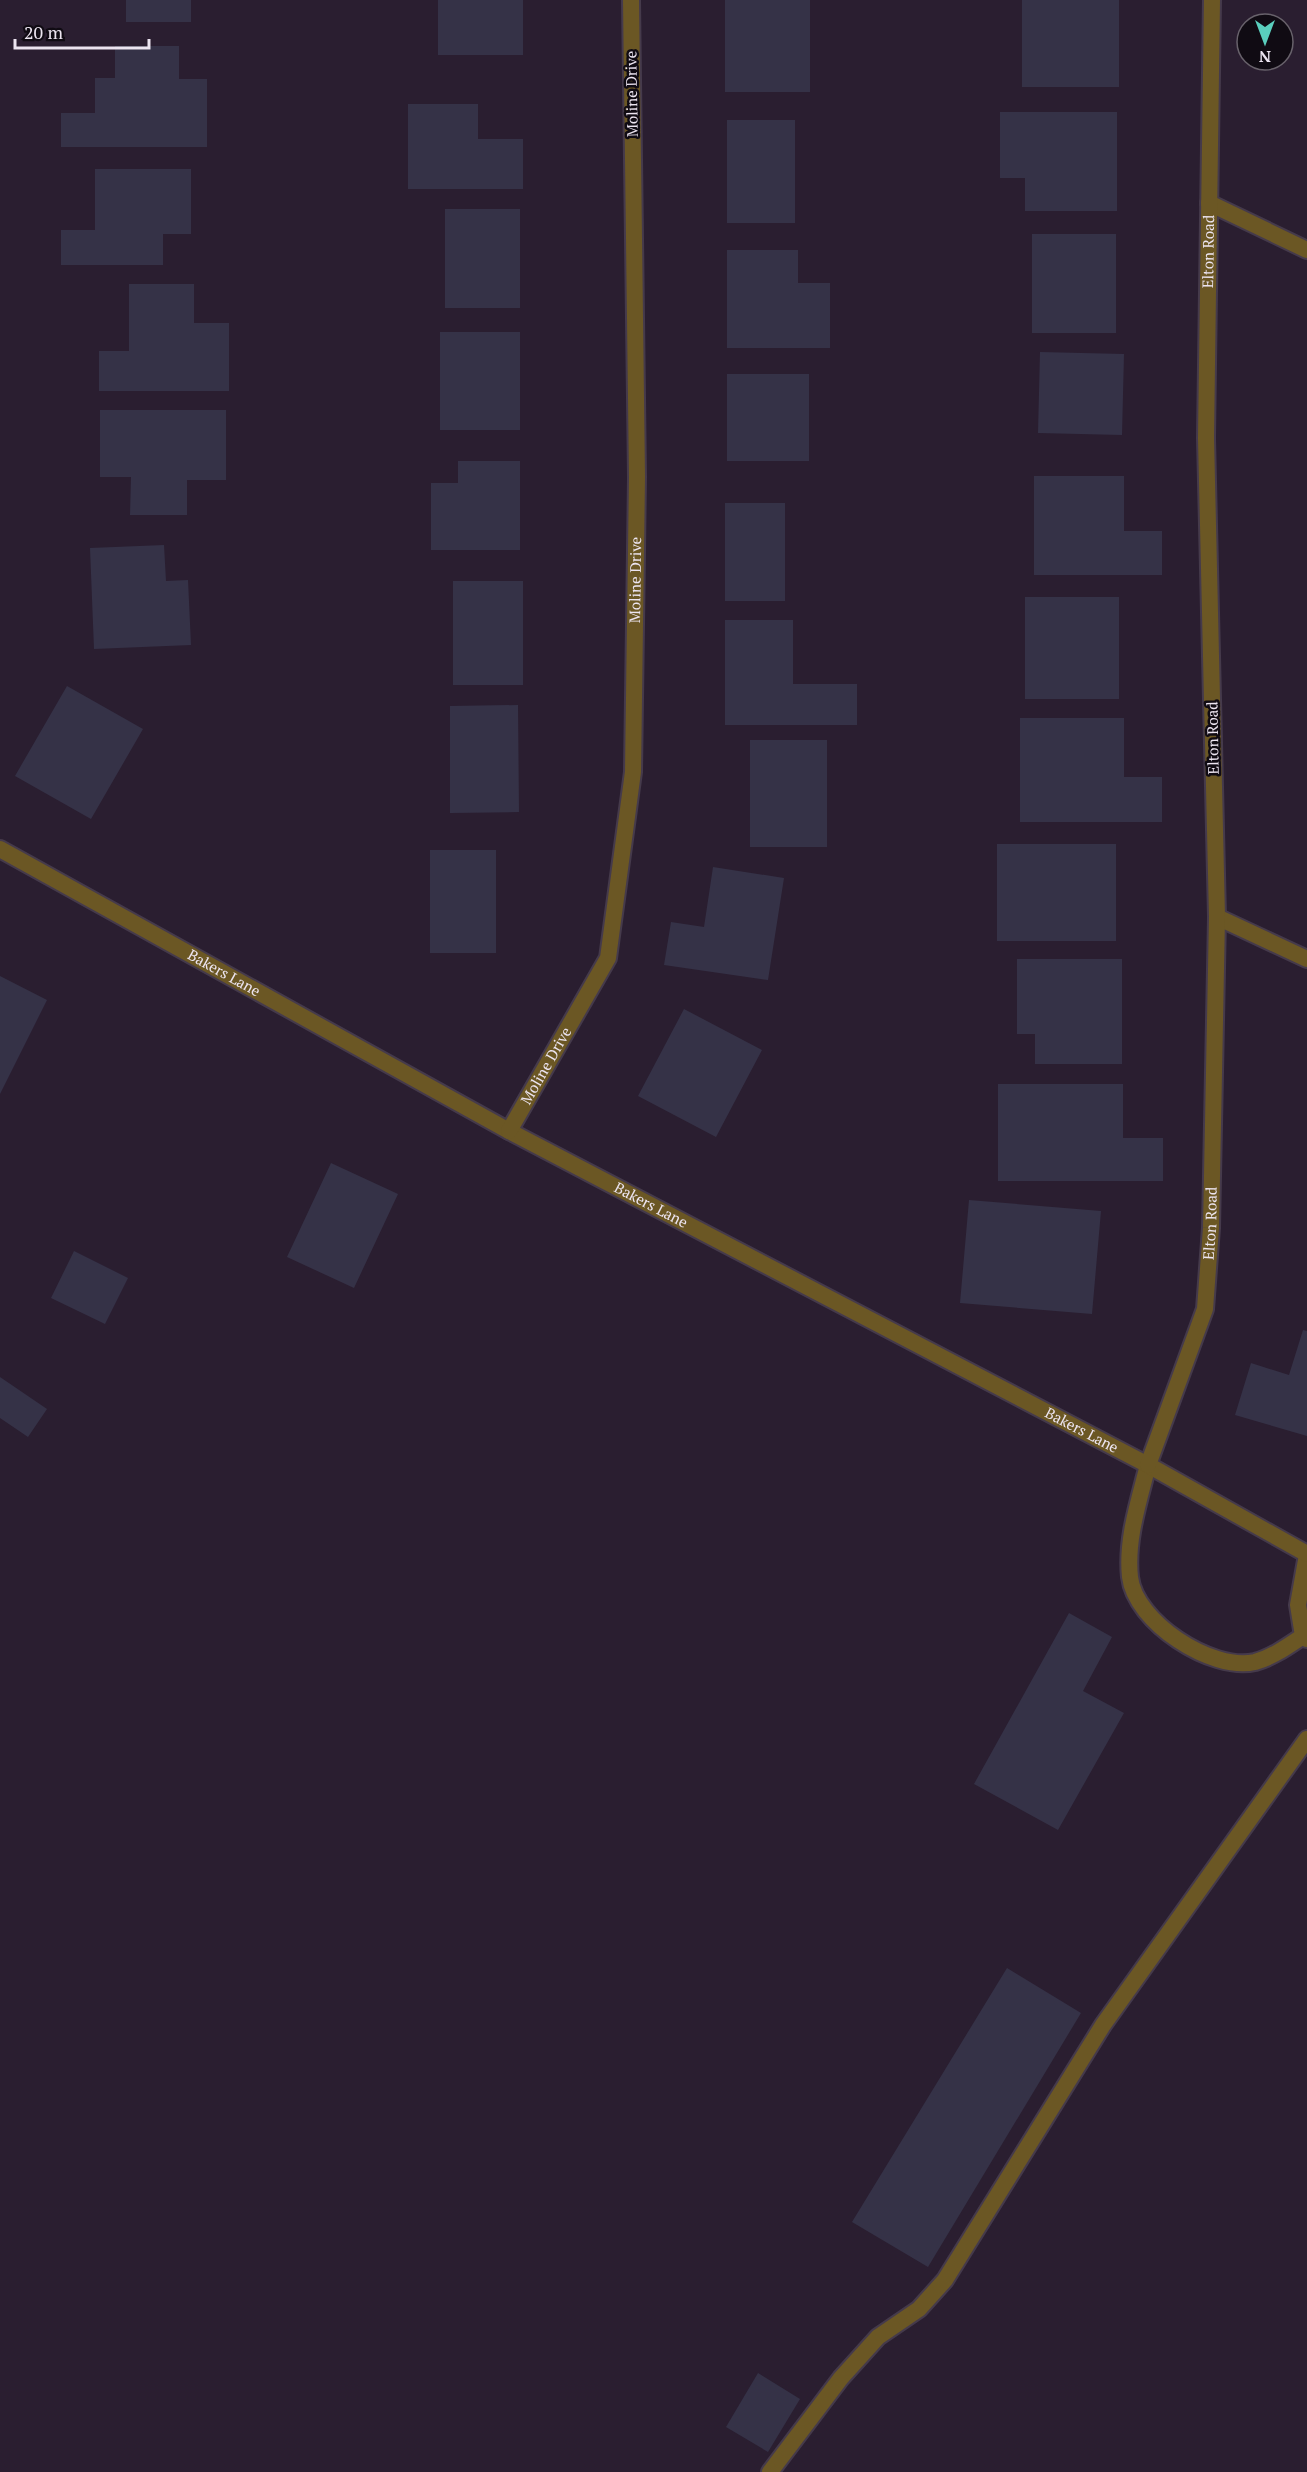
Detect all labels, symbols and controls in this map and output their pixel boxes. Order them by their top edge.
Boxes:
scale bar [15,12,148,50]
north arrow [1235,12,1295,72]
text: 20 m [24,20,64,44]
text: N [1259,46,1271,68]
street label: Moline Drive [620,51,642,137]
street label: Elton Road [1197,215,1218,288]
street label: Moline Drive [624,537,645,623]
street label: Elton Road [1201,701,1223,775]
street label: Bakers Lane [185,944,264,1000]
street label: Moline Drive [515,1023,575,1108]
street label: Bakers Lane [611,1177,691,1232]
street label: Elton Road [1198,1187,1221,1260]
street label: Bakers Lane [1042,1402,1122,1457]

